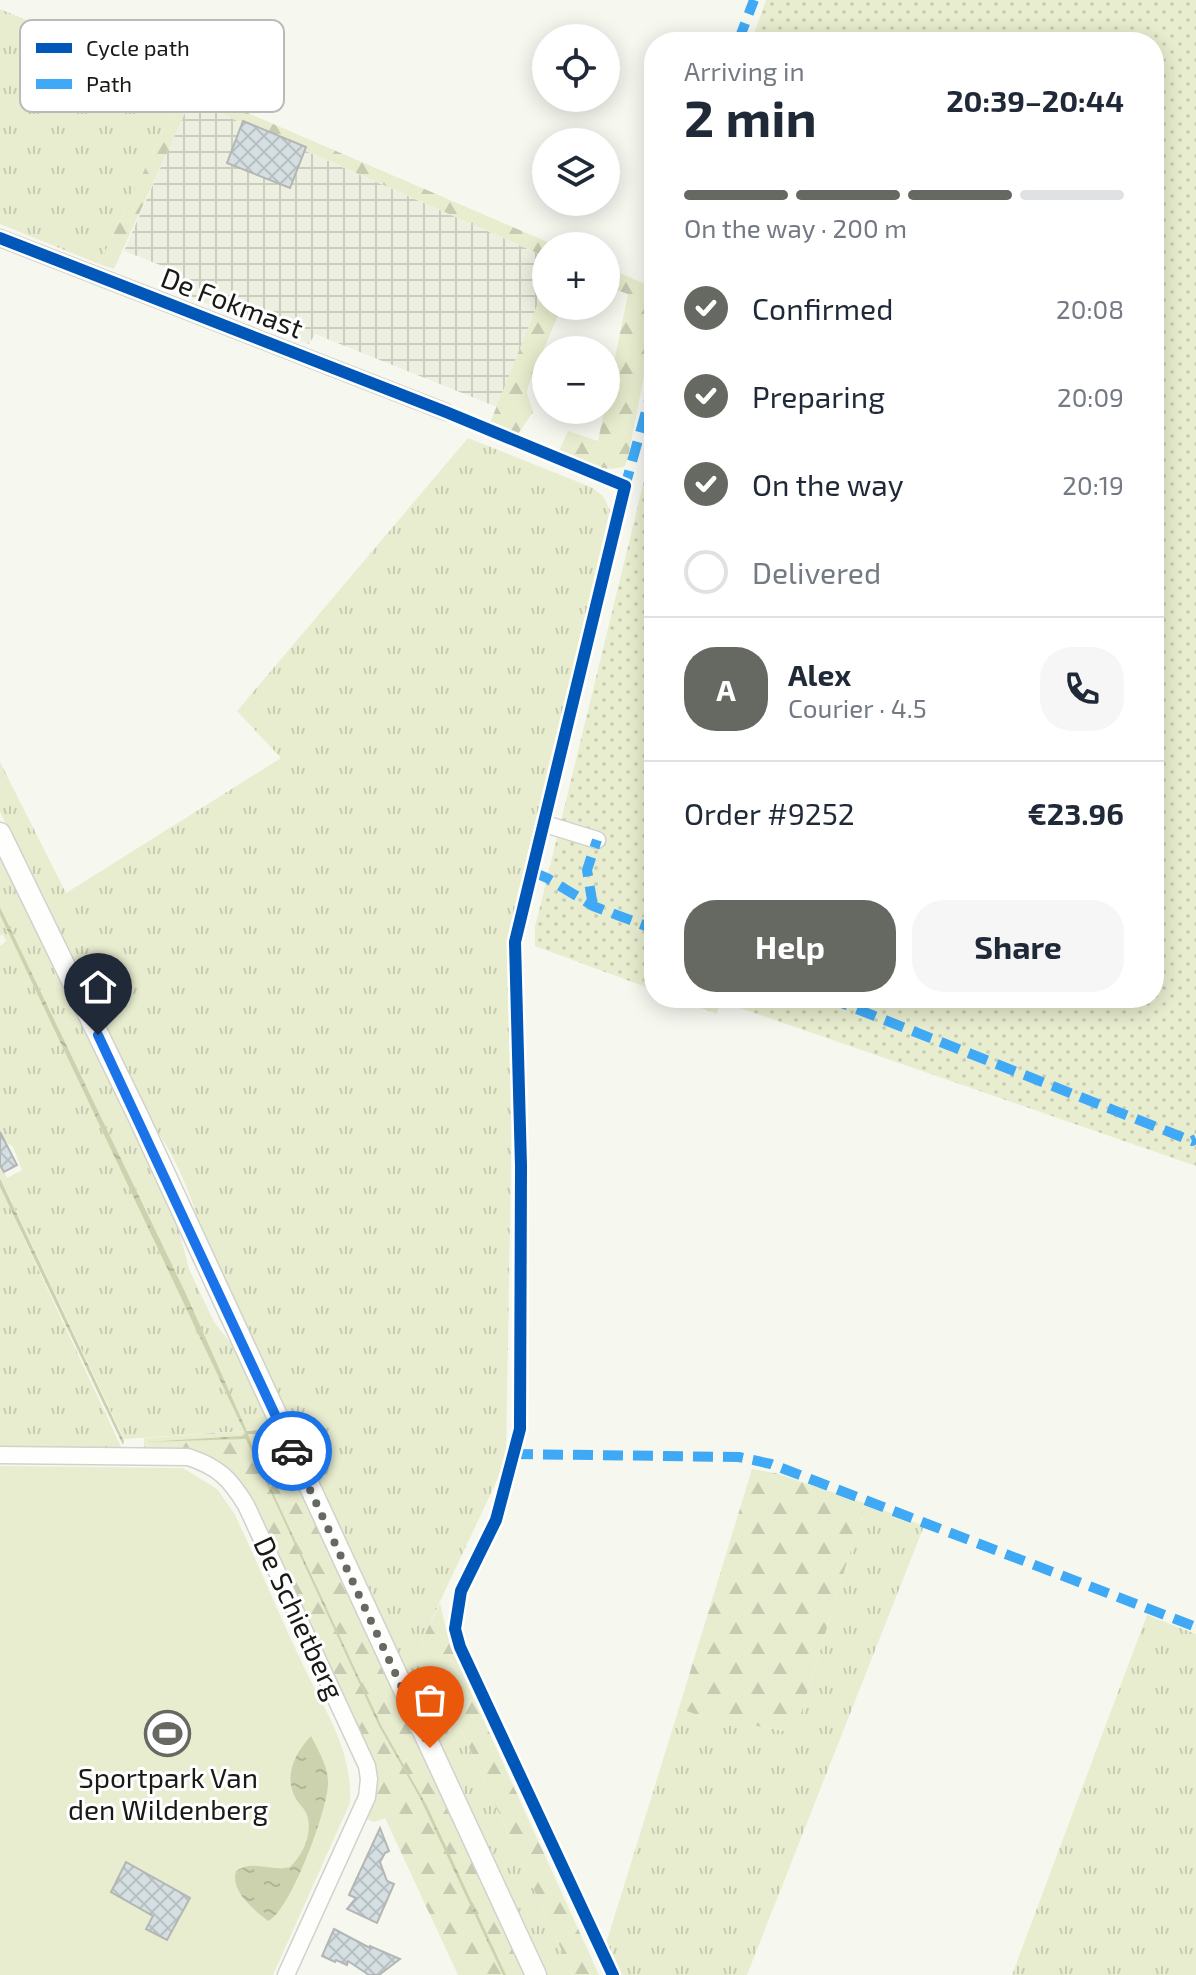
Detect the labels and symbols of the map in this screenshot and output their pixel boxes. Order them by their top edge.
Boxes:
legend [20,20,284,112]
text: Cycle path [86,34,190,60]
text: Path [86,70,132,96]
street label: De Fokmast [156,259,308,345]
pin [64,953,132,1035]
courier [252,1411,332,1491]
street label: De Schietberg [247,1531,353,1705]
pin [396,1666,464,1748]
sports icon: Sportpark Van den Wildenberg [144,1710,192,1758]
place label: Sportpark Van den Wildenberg [68,1760,268,1826]

